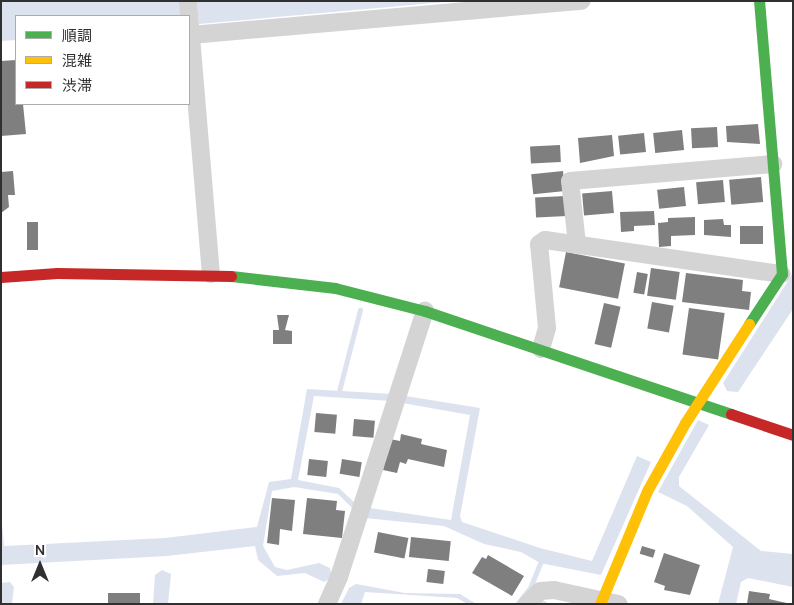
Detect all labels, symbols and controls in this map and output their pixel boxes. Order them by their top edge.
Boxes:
legend [15,15,190,105]
text: 順調 [62,25,92,46]
text: 混雑 [62,50,92,71]
text: 渋滞 [62,75,92,96]
north arrow [15,540,65,590]
text: N [35,540,45,559]

